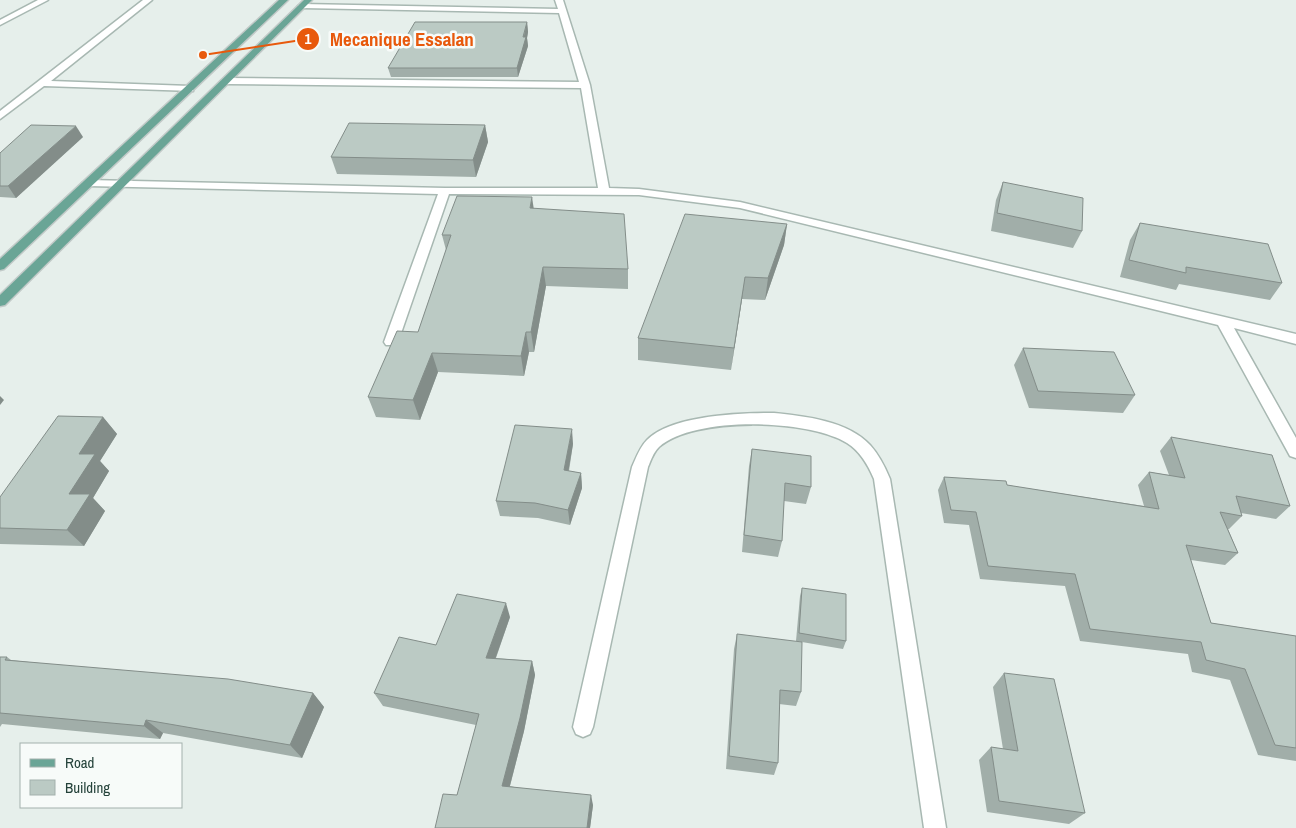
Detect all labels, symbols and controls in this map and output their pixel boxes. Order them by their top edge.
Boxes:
callout: Mecanique Essalan [295,22,484,56]
text: Mecanique Essalan [330,26,474,52]
text: 1 [305,28,312,49]
legend [20,743,182,808]
text: Road [65,752,94,773]
text: Building [65,777,110,798]

